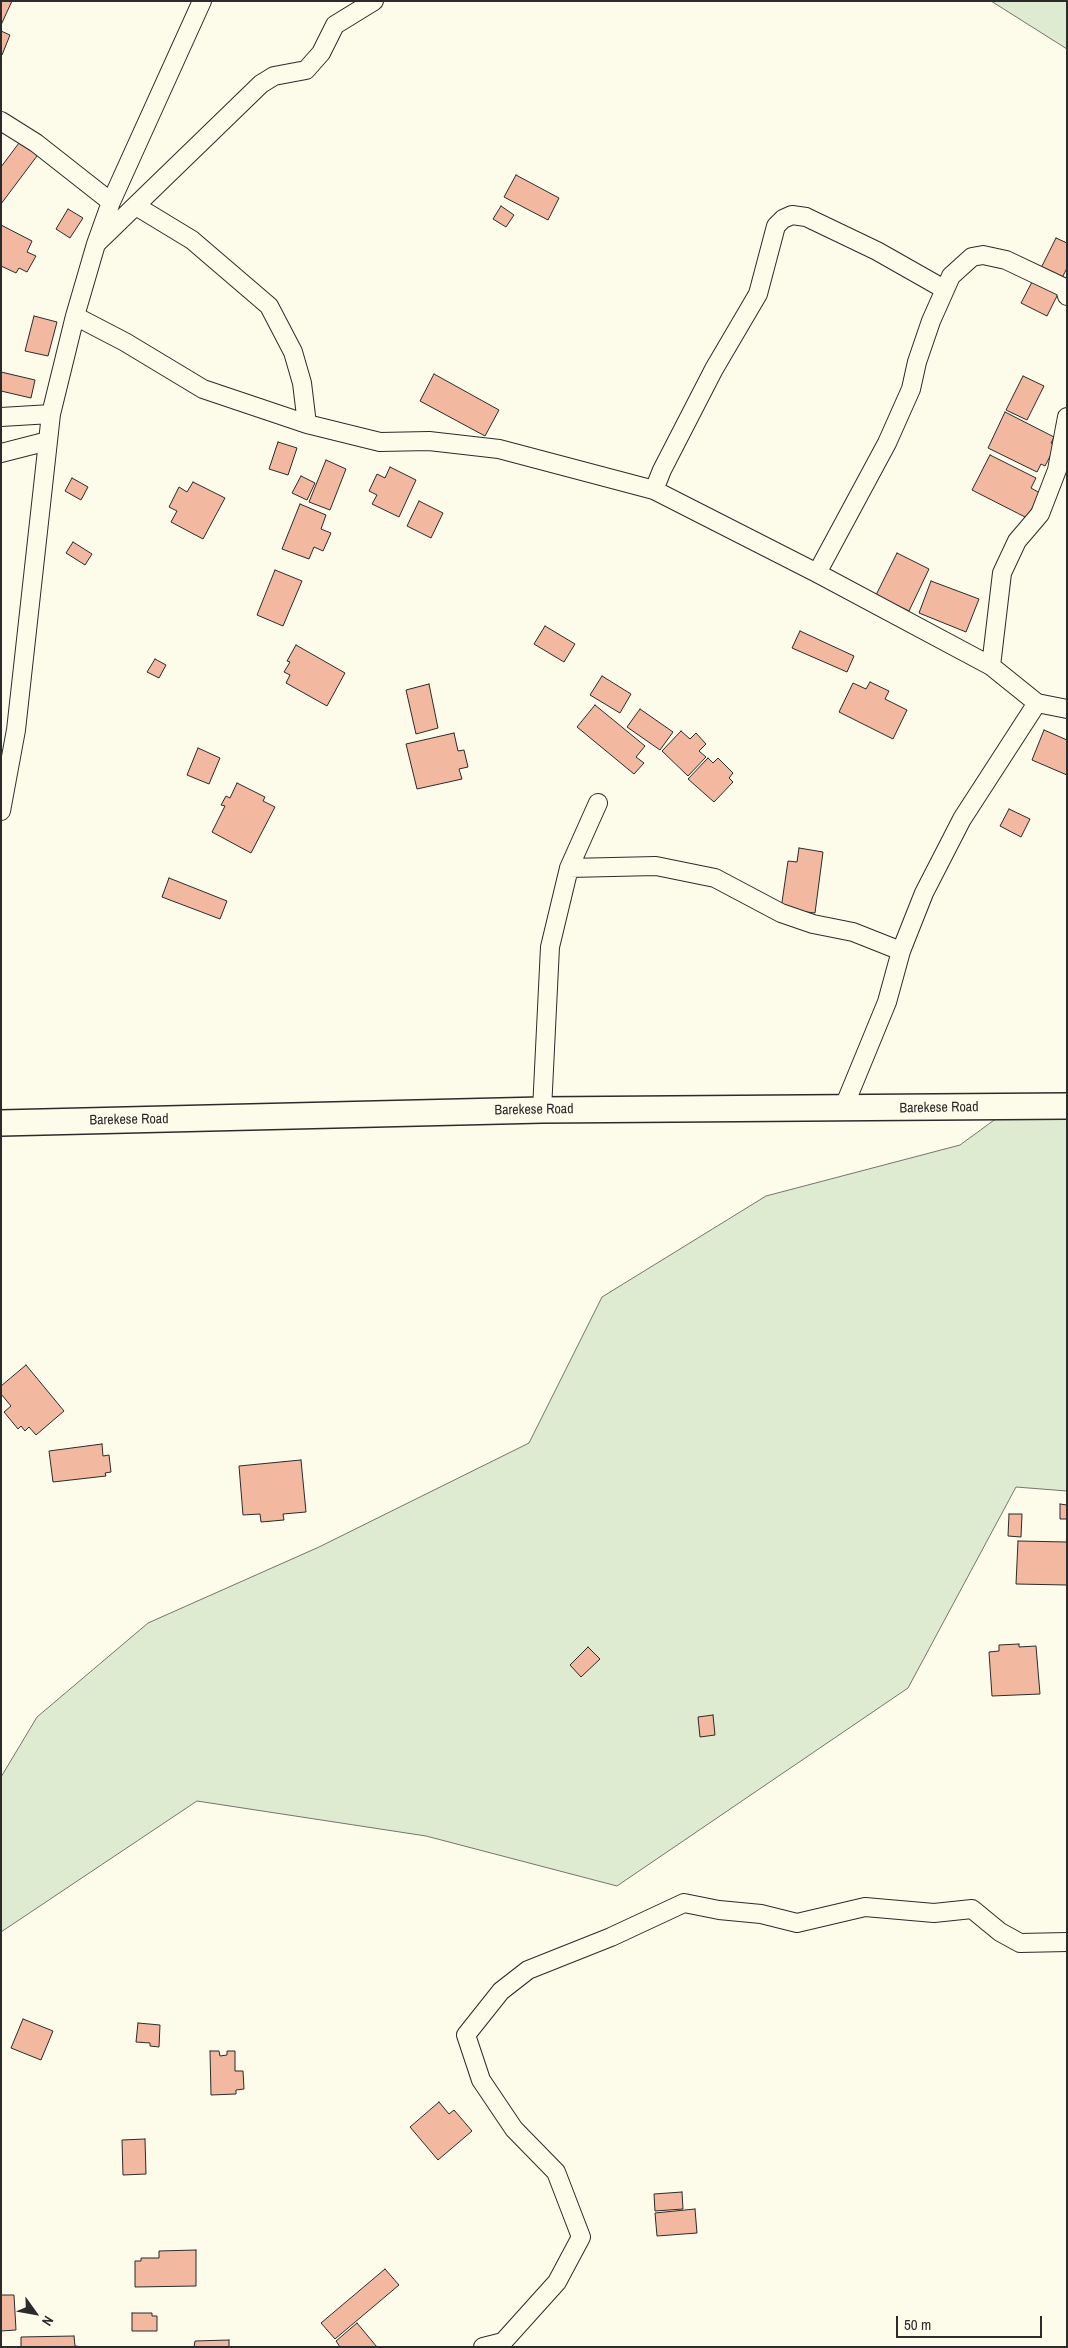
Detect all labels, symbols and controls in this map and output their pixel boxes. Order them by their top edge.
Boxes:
street label: Barekese Road [899,1099,979,1117]
street label: Barekese Road [494,1101,574,1119]
street label: Barekese Road [89,1111,169,1129]
north arrow [10,2288,60,2338]
scale bar [898,2306,1044,2338]
text: N [38,2313,58,2329]
text: 50 m [904,2314,931,2335]

